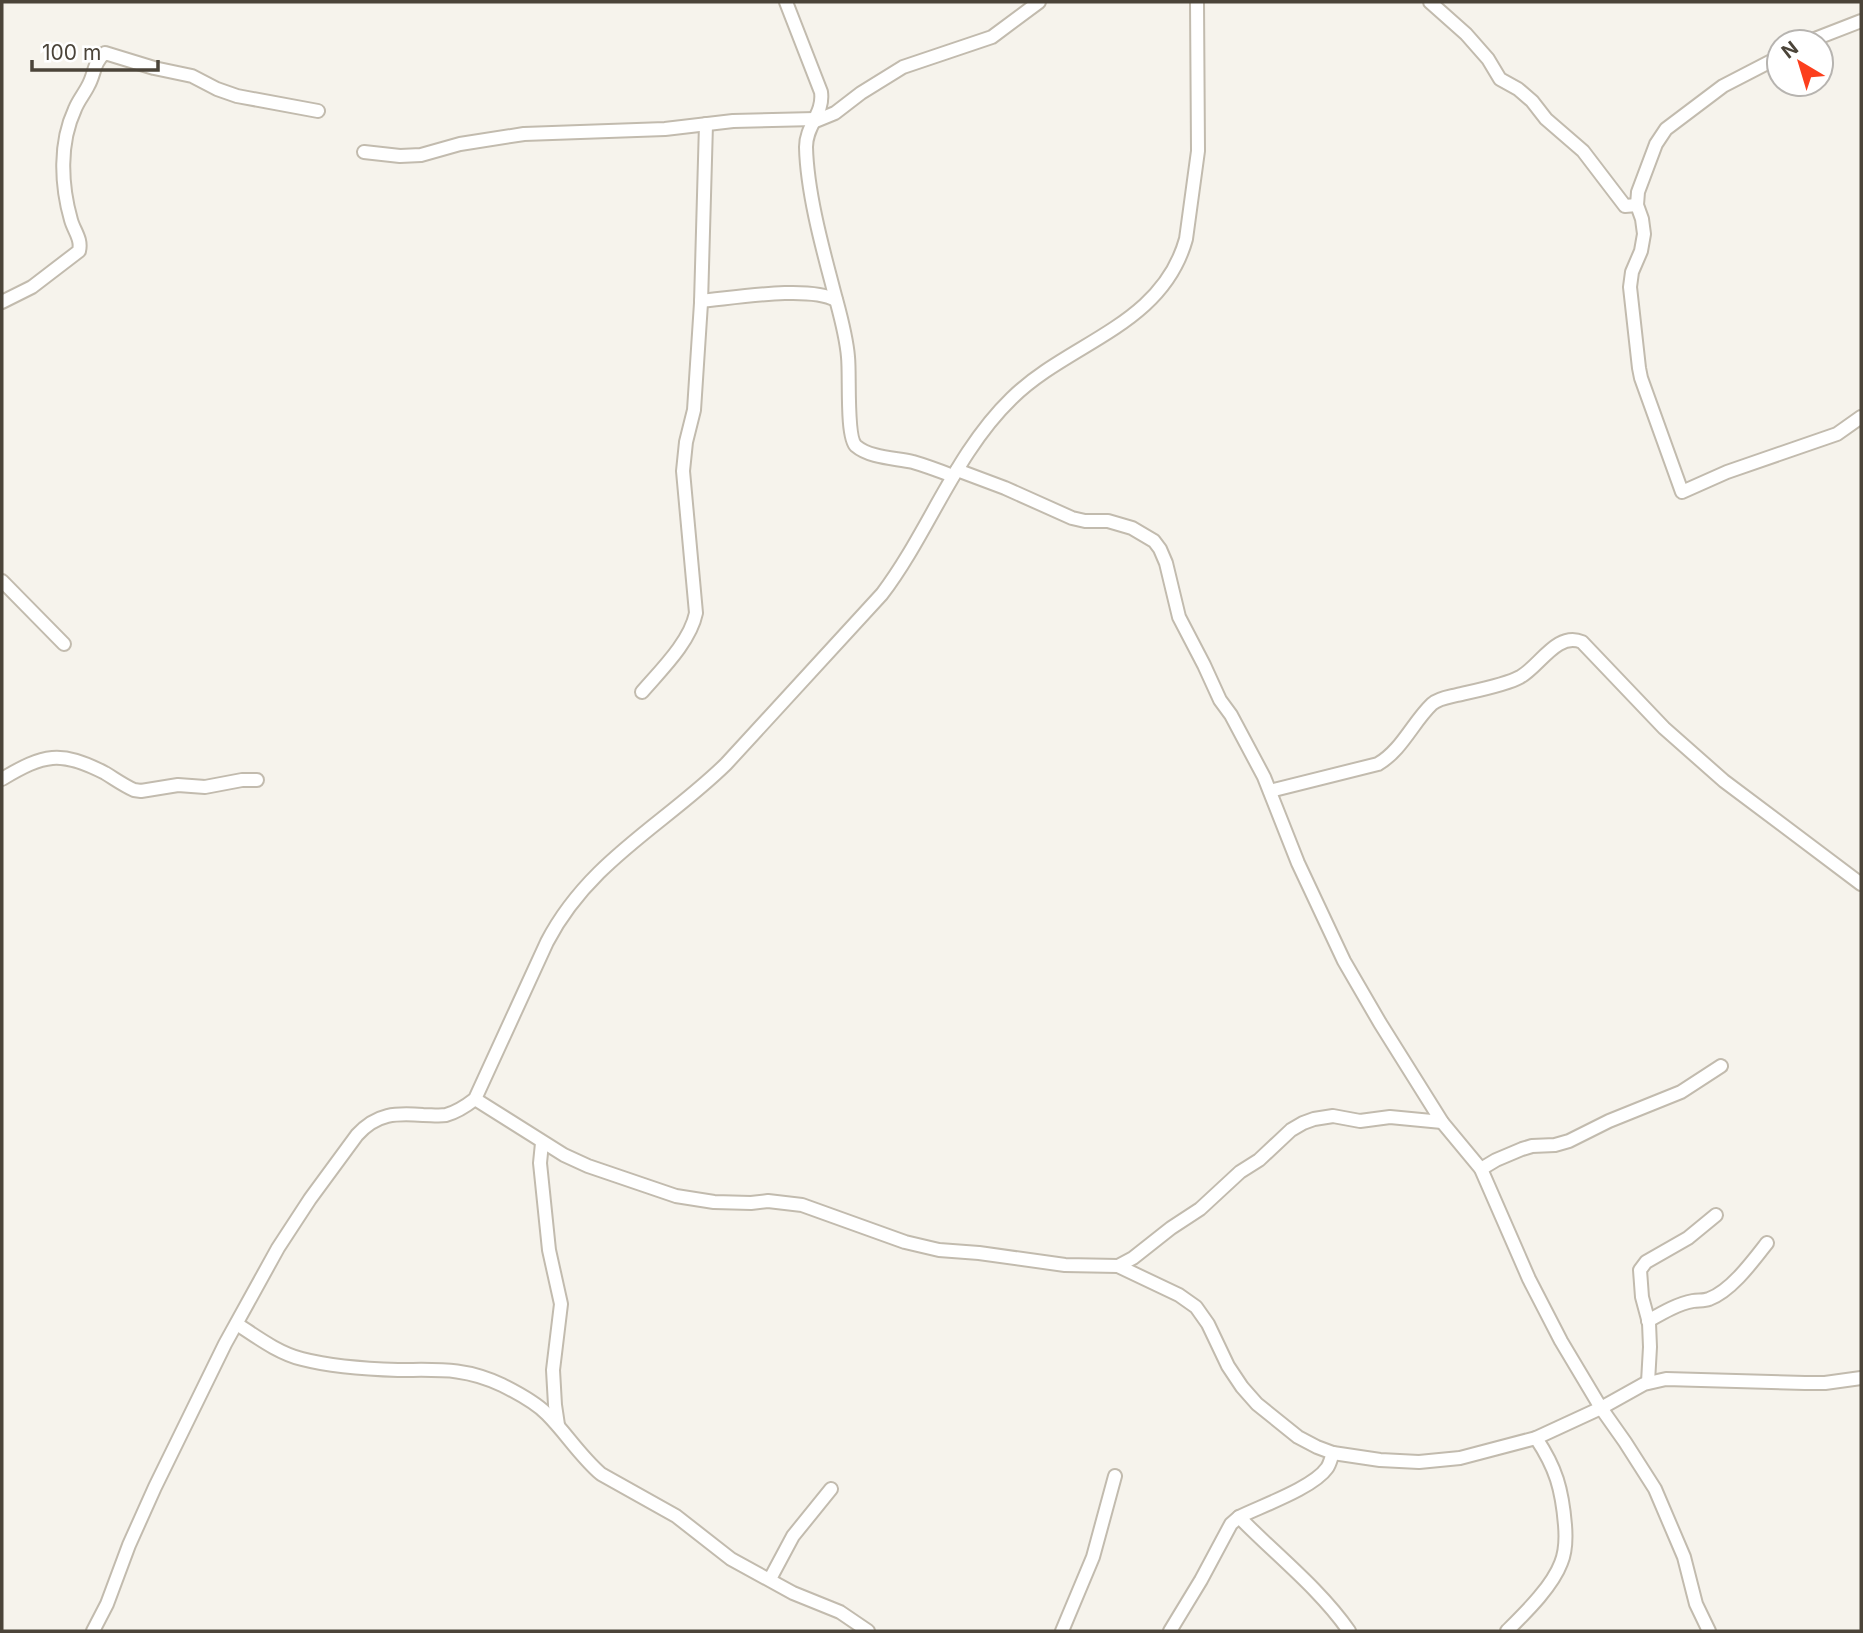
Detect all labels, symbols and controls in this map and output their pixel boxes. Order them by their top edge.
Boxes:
scale bar [32,28,158,72]
north arrow [1765,28,1835,98]
text: N [1777,36,1803,64]
text: 100 m [42,40,101,65]

